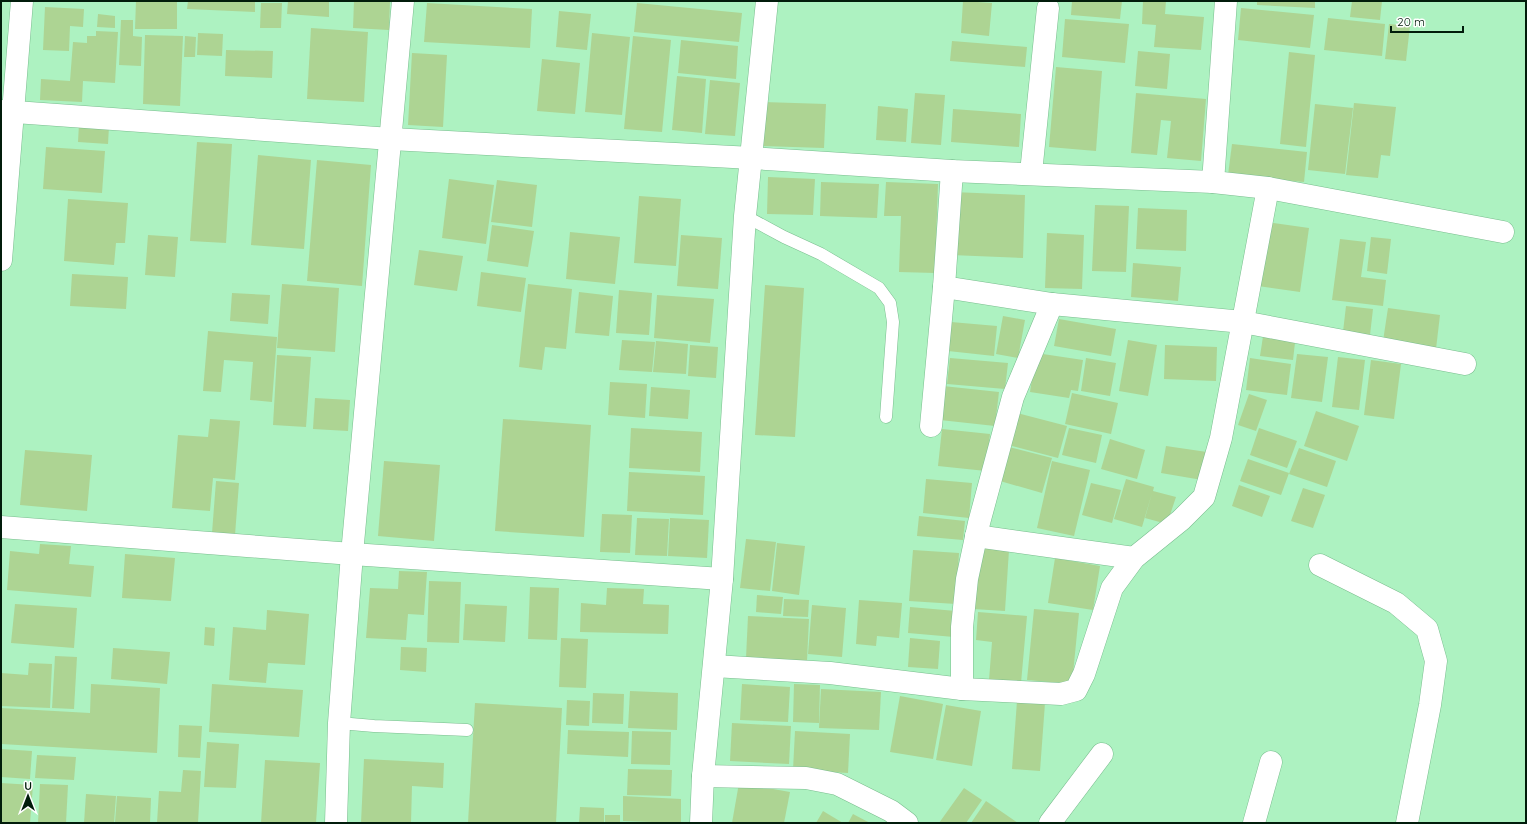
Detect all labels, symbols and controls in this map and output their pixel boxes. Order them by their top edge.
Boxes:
scale bar [1391,8,1463,34]
text: 20 m [1397,14,1425,29]
north arrow [8,776,48,816]
text: U [24,779,32,793]

